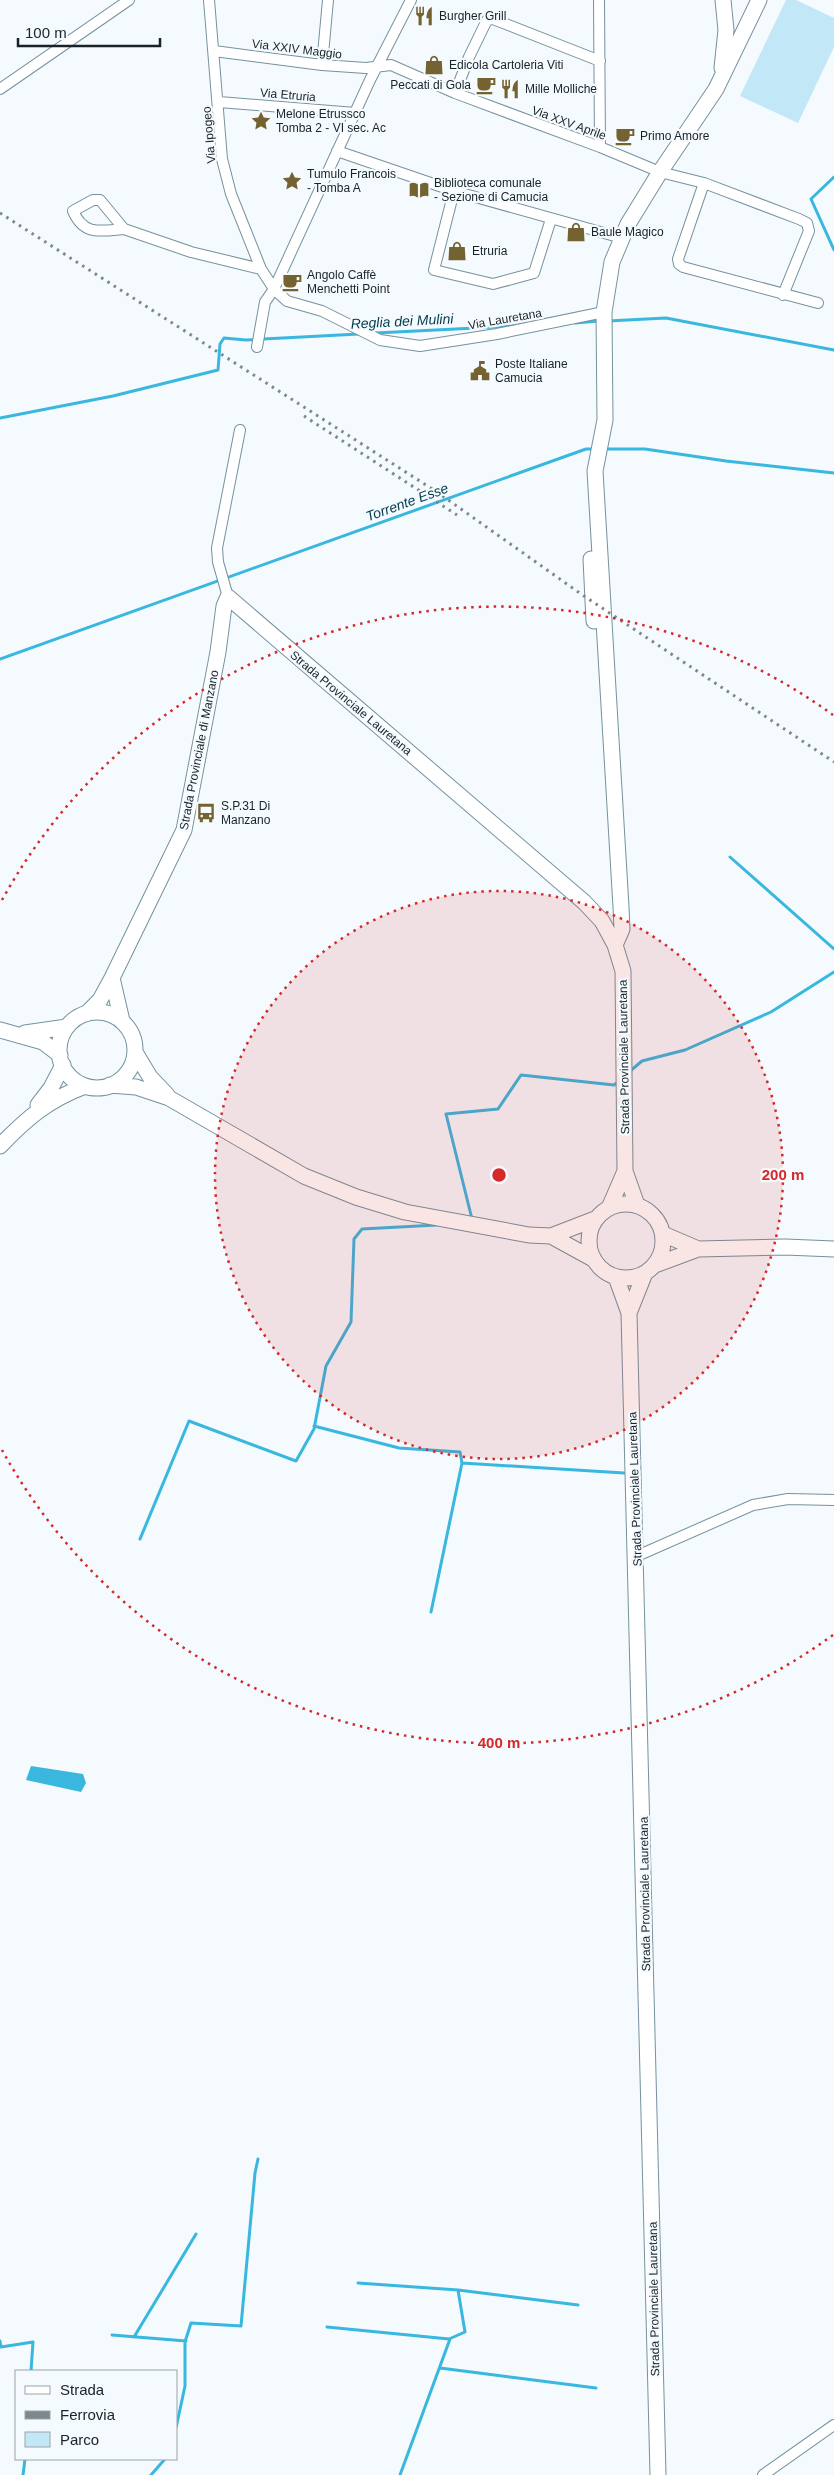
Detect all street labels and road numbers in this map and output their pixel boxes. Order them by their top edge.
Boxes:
street label: Via XXIV Maggio [251,37,343,62]
street label: Via Etruria [260,86,317,104]
street label: Via XXV Aprile [530,103,608,143]
street label: Via Ipogeo [200,106,218,164]
street label: Via Lauretana [467,306,543,332]
street label: Strada Provinciale Lauretana [287,648,415,758]
street label: Strada Provinciale di Manzano [177,668,221,831]
street label: Strada Provinciale Lauretana [616,979,632,1134]
street label: Strada Provinciale Lauretana [625,1411,645,1567]
street label: Strada Provinciale Lauretana [637,1816,653,1971]
street label: Strada Provinciale Lauretana [646,2221,662,2376]

